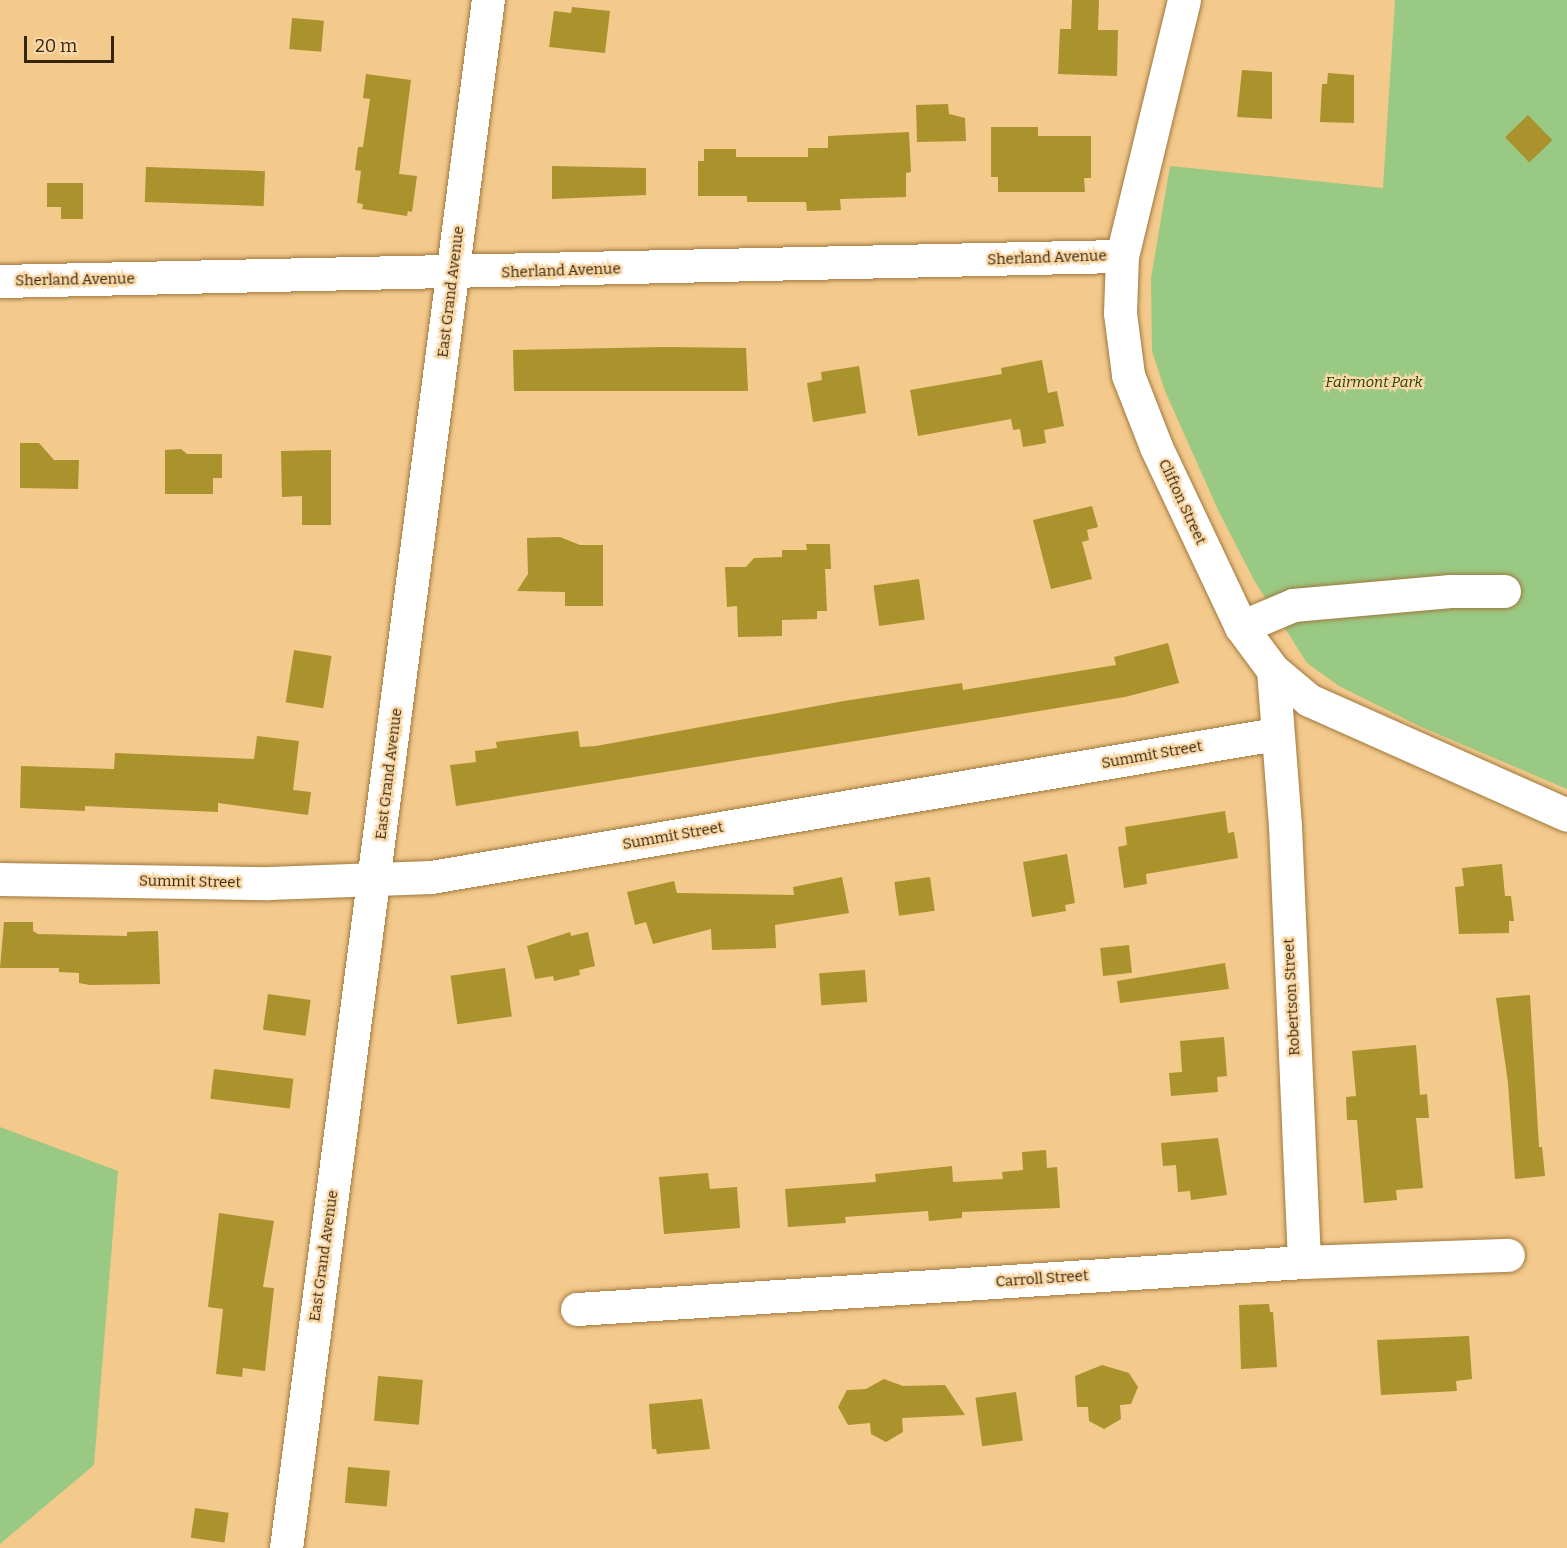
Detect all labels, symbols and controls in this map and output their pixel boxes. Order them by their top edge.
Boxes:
scale bar [27,24,117,62]
text: 20 m [35,35,77,57]
street label: East Grand Avenue [434,225,468,359]
street label: Sherland Avenue [987,247,1107,269]
street label: Sherland Avenue [501,260,621,282]
street label: Sherland Avenue [15,270,135,290]
park label: Fairmont Park [1325,374,1423,392]
street label: Clifton Street [1154,456,1210,548]
street label: East Grand Avenue [372,707,406,841]
street label: Summit Street [1100,737,1204,773]
street label: Summit Street [621,818,725,854]
street label: Summit Street [139,872,241,892]
street label: Robertson Street [1280,938,1304,1056]
street label: East Grand Avenue [306,1189,342,1323]
street label: Carroll Street [995,1267,1089,1291]

